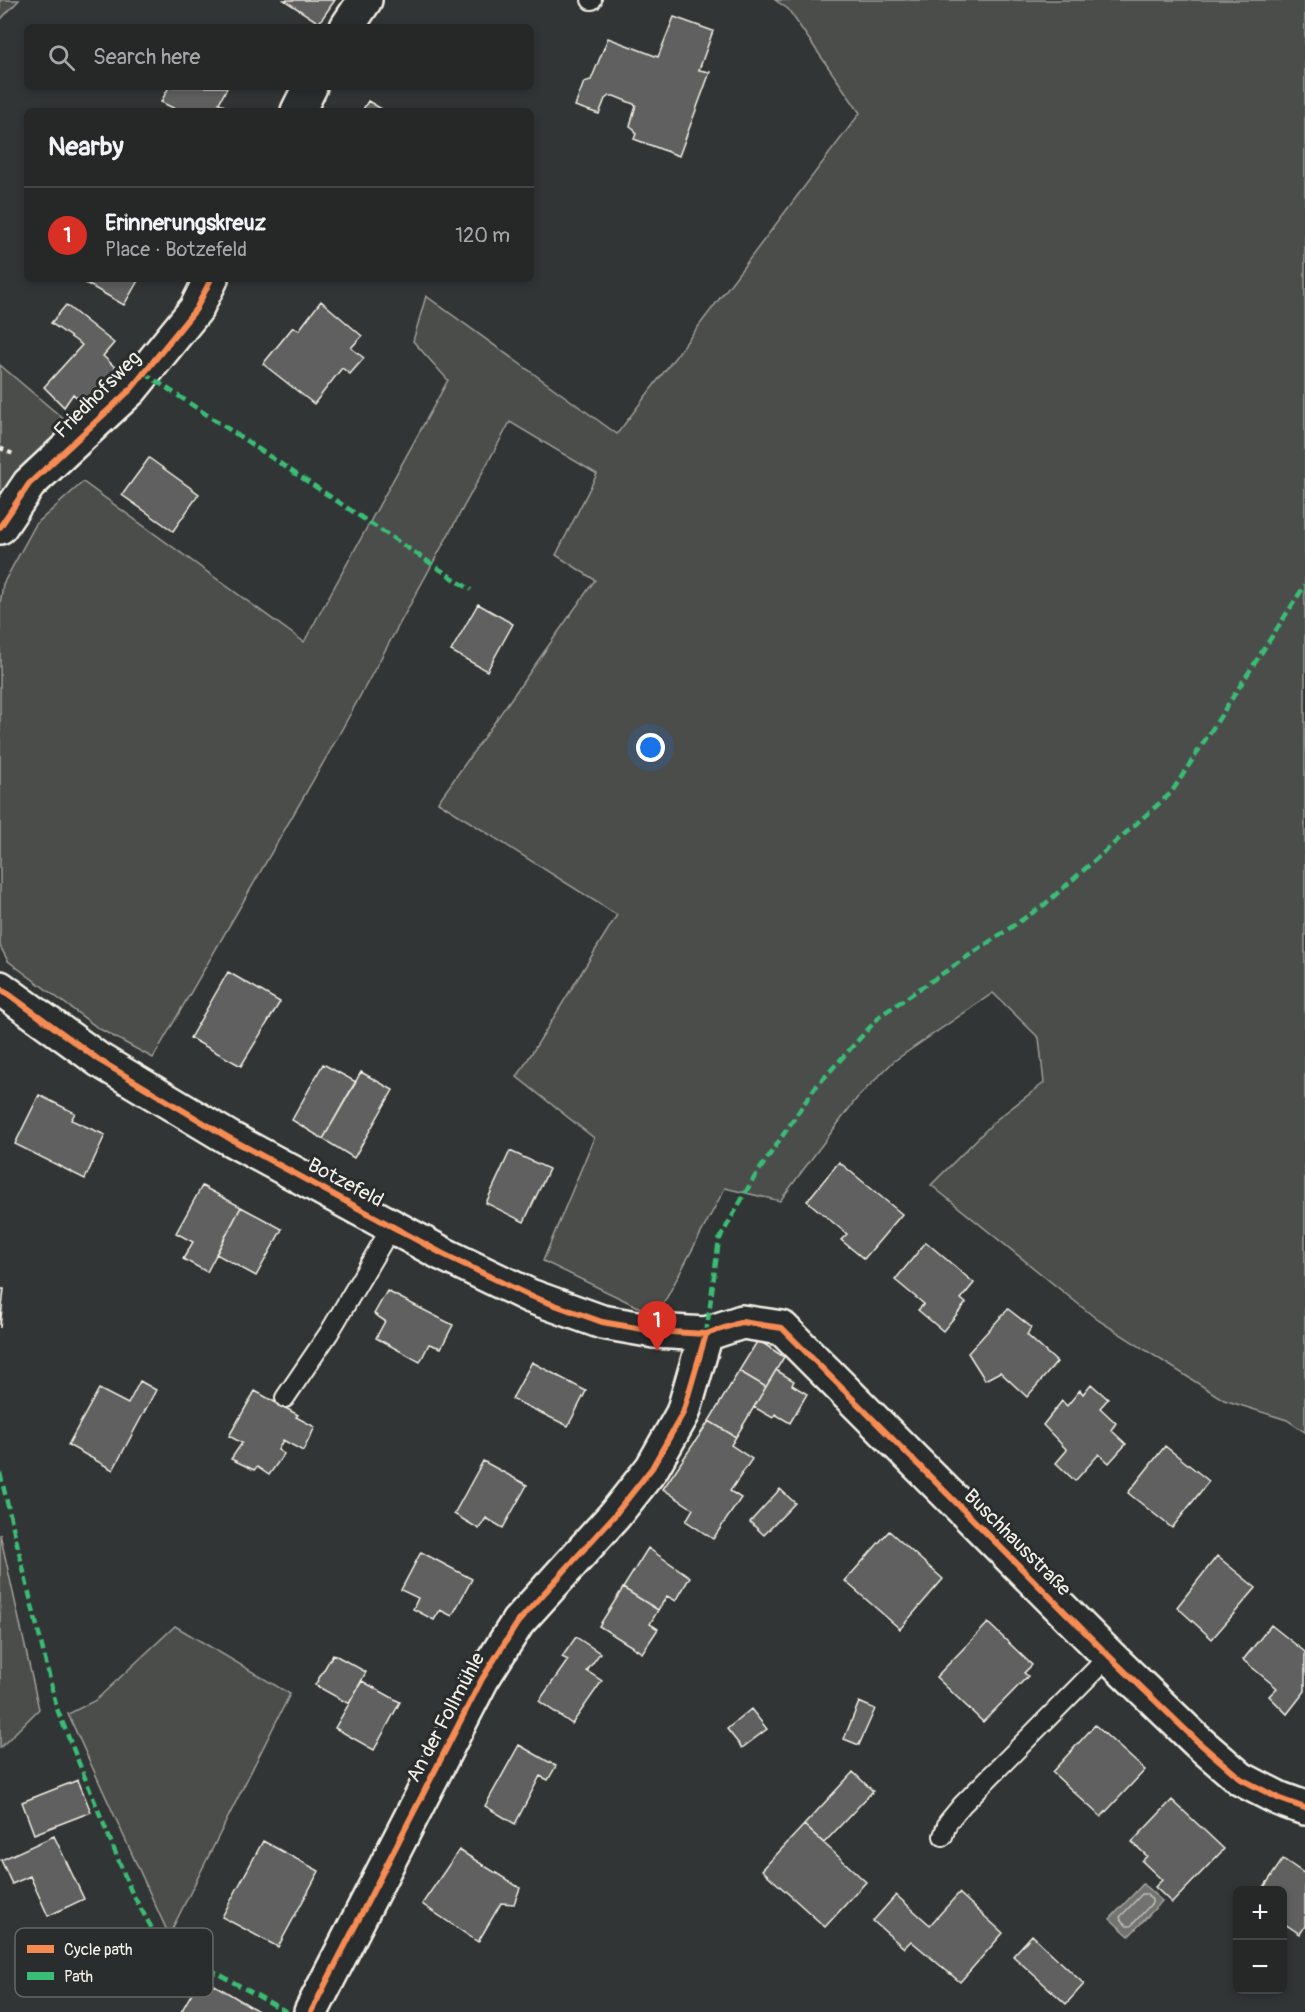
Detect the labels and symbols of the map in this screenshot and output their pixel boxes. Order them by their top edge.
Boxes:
street label: Friedhofsweg [49,346,146,443]
your location [636,733,665,762]
street label: Botzefeld [304,1152,388,1213]
pin: 1 [638,1302,676,1351]
street label: Buschhausstraße [959,1484,1077,1601]
street label: An der Follmühle [401,1648,490,1786]
legend [15,1928,213,1997]
text: Cycle path [64,1940,132,1960]
text: Path [64,1967,93,1987]

